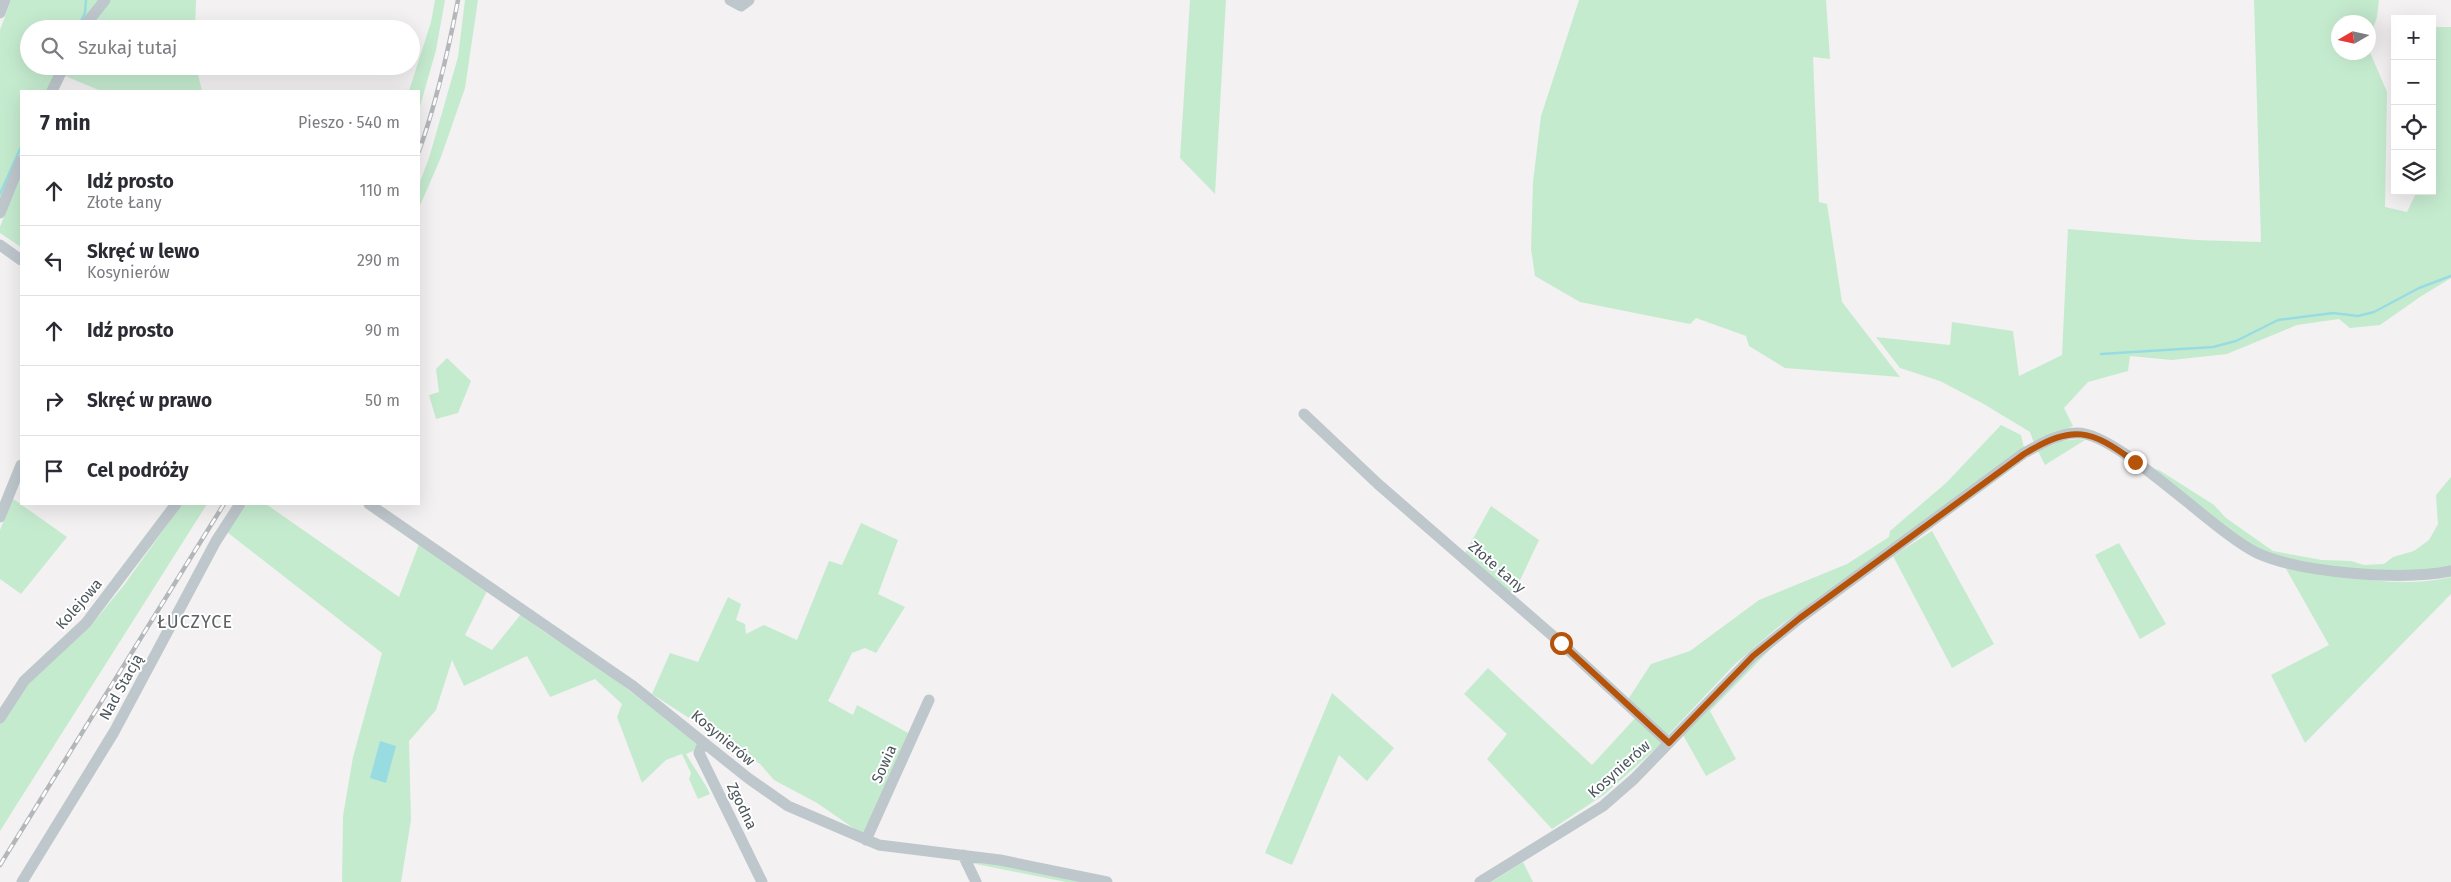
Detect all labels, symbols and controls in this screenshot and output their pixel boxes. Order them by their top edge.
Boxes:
north arrow [2331,15,2376,60]
map controls [2391,15,2436,195]
button: + [2391,15,2436,60]
search box [20,20,420,75]
icon: search [38,34,66,62]
text: Szukaj tutaj [78,36,177,59]
button: − [2391,60,2436,105]
button: locate [2391,105,2436,150]
text: 7 min [40,110,91,136]
text: Pieszo · 540 m [298,113,400,132]
button: layers [2391,150,2436,195]
text: Idź prosto [87,170,174,193]
icon: ahead [40,177,68,205]
text: 110 m [359,181,400,200]
text: Złote Łany [87,193,162,212]
text: Skręć w lewo [87,240,200,263]
icon: left [40,247,68,275]
text: 290 m [357,251,400,270]
text: Kosynierów [87,263,170,282]
icon: ahead [40,317,68,345]
text: Idź prosto [87,319,174,342]
text: 90 m [365,321,400,340]
icon: right [40,387,68,415]
text: Skręć w prawo [87,389,212,412]
text: 50 m [365,391,400,410]
route end [2124,451,2147,474]
icon: arrive [40,457,68,485]
text: Cel podróży [87,459,189,482]
street label: Złote Łany [1465,537,1530,597]
street label: Kolejowa [52,575,106,633]
district label: ŁUCZYCE [157,611,233,633]
route start [1550,632,1573,655]
street label: Nad Stacją [96,651,146,723]
street label: Kosynierów [688,706,759,770]
street label: Kosynierów [1584,736,1654,802]
street label: Sowia [868,742,900,786]
street label: Zgodna [723,780,761,832]

